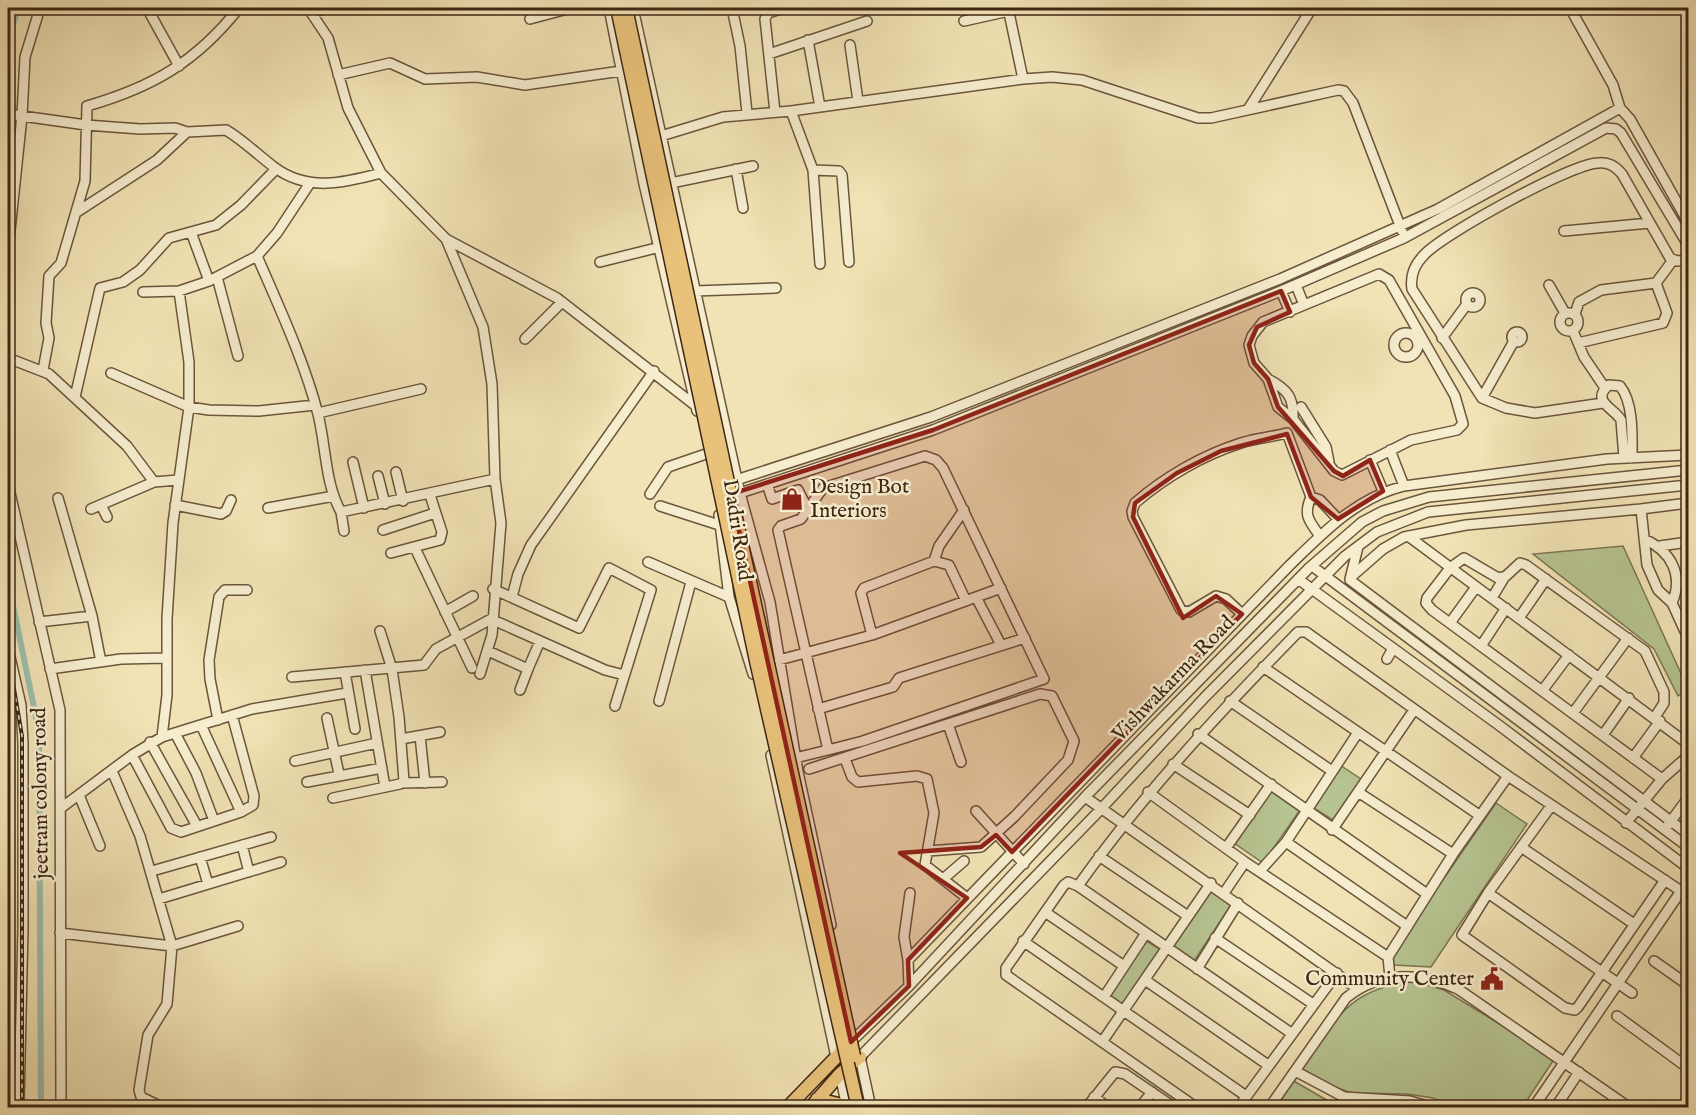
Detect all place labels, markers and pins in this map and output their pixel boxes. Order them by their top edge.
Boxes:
place label: Design Bot Interiors [810,474,909,525]
shop icon: Design Bot Interiors [779,486,805,512]
place label: Community Center [1305,966,1474,993]
public building icon: Community Center [1479,966,1505,992]

